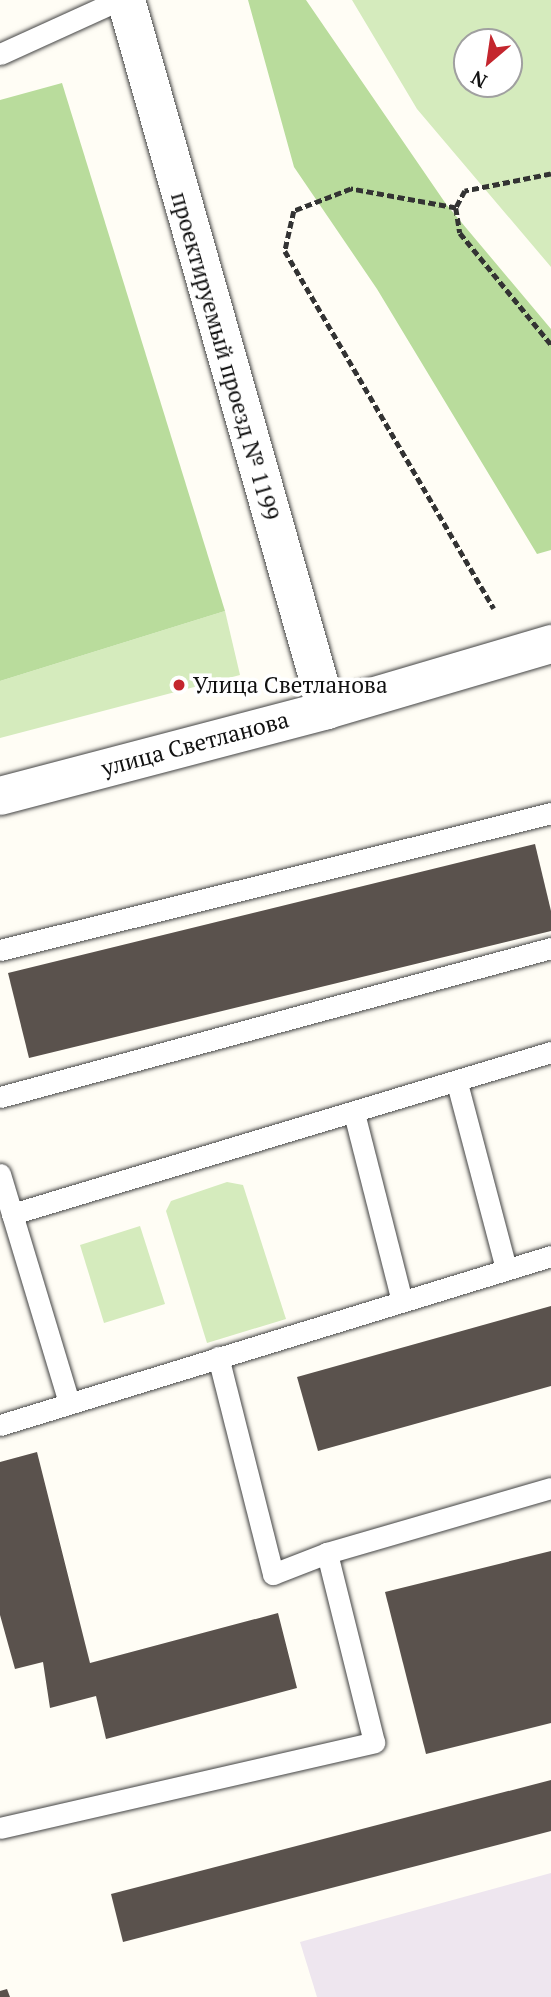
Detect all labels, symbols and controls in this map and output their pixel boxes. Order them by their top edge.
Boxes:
north arrow [453,28,523,98]
text: N [466,66,491,94]
street label: проектируемый проезд № 1199 [165,189,285,523]
place label: Улица Светланова [193,671,388,699]
marker: Улица Светланова [171,677,187,693]
street label: улица Светланова [98,706,292,782]

